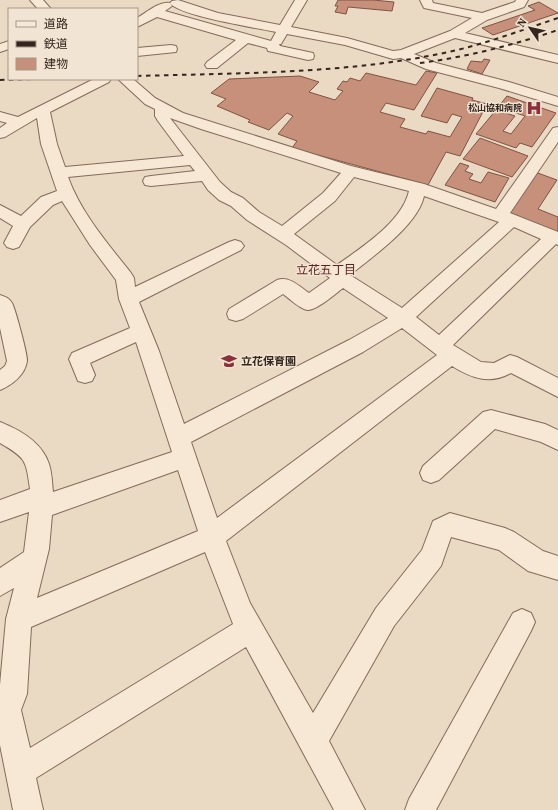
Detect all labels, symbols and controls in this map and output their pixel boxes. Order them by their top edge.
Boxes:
legend [8,8,138,80]
north arrow [510,8,550,48]
text: N [514,15,531,30]
text: 道路 [44,16,68,32]
text: 鉄道 [44,36,68,52]
text: 建物 [44,56,68,72]
hospital icon: 松山協和病院 [525,99,543,117]
place label: 松山協和病院 [468,102,522,114]
district label: 立花五丁目 [296,262,356,278]
school or university icon: 立花保育園 [220,352,238,370]
place label: 立花保育園 [241,354,296,369]

